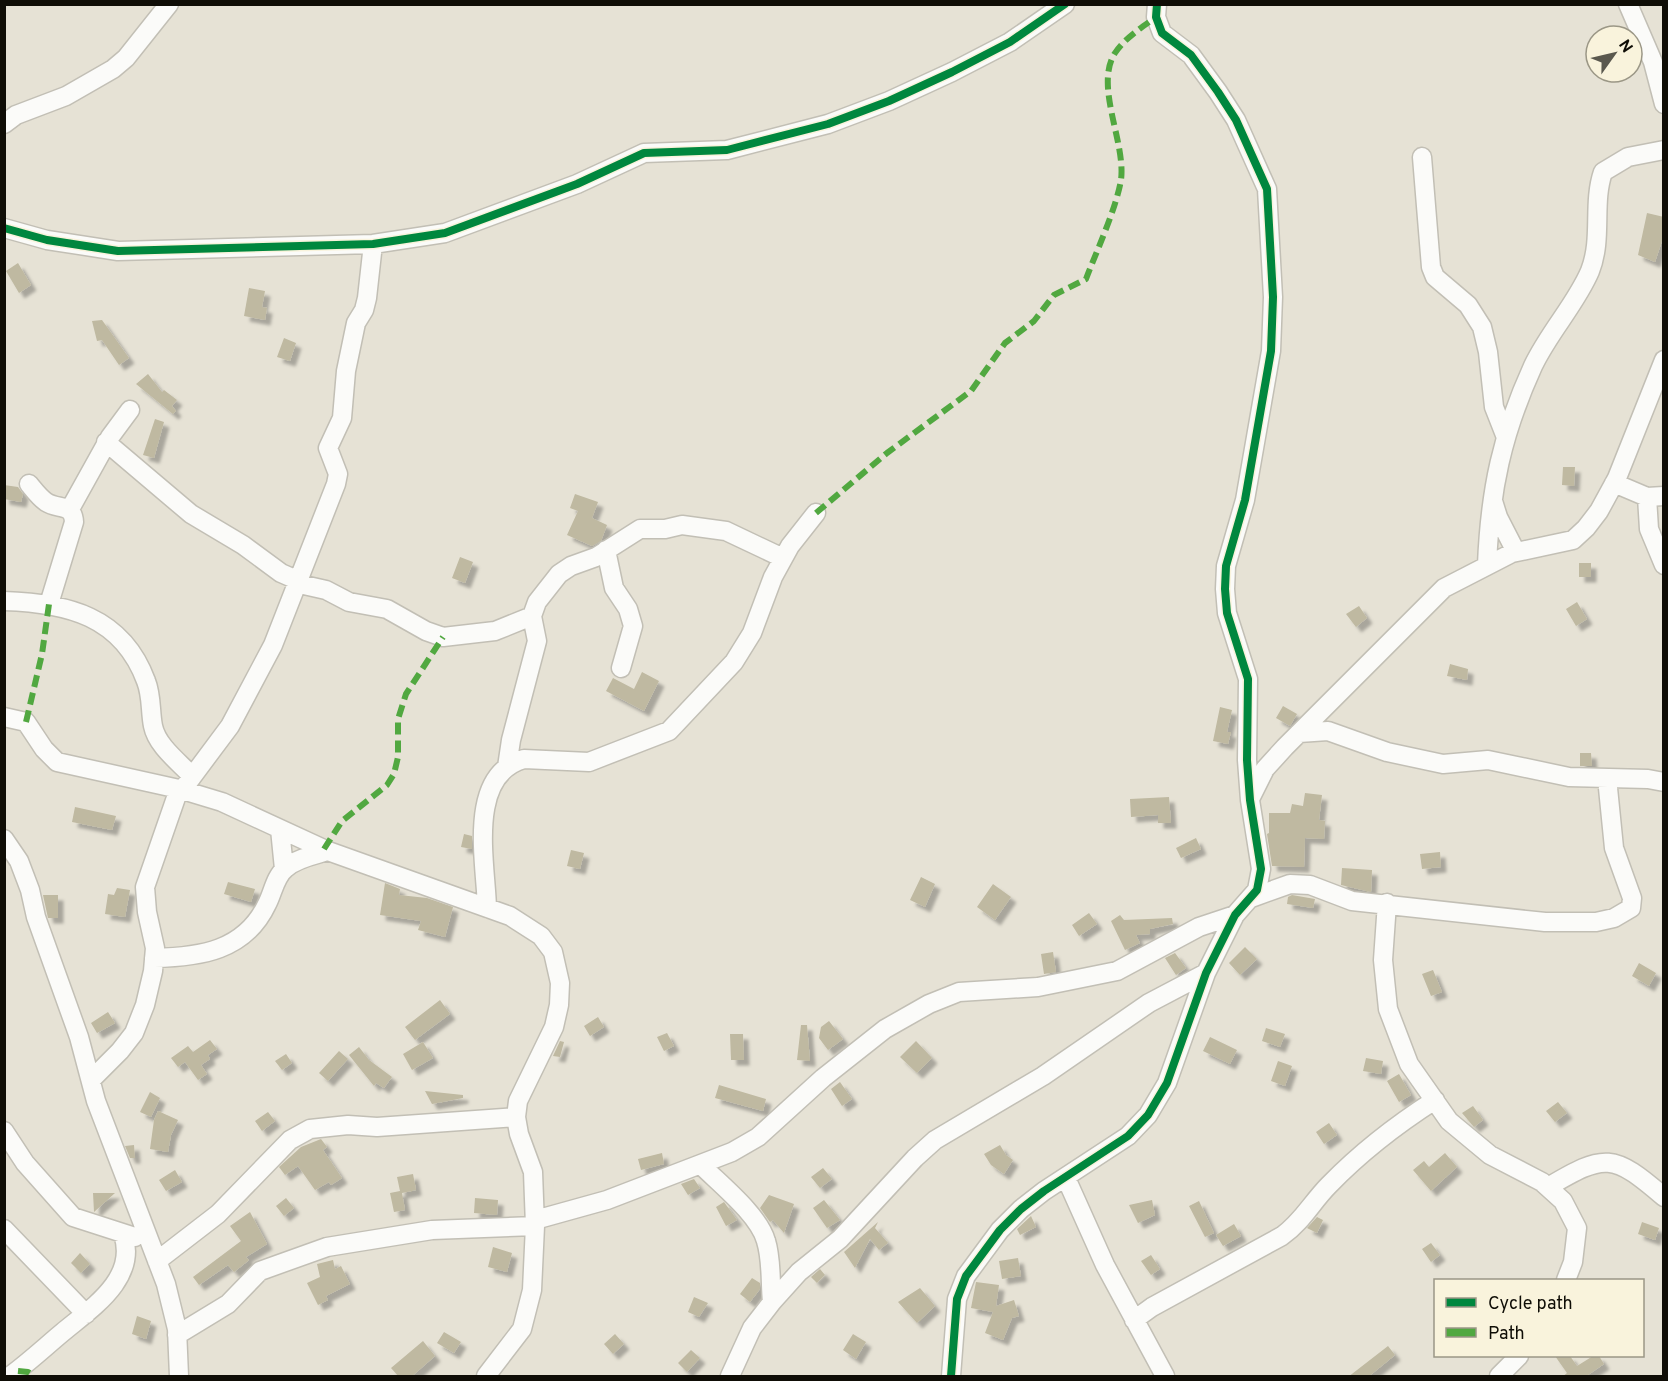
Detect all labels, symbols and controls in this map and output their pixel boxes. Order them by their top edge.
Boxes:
north arrow [1584,24,1644,84]
text: N [1613,36,1636,57]
legend [1434,1279,1644,1357]
text: Cycle path [1488,1293,1573,1316]
text: Path [1488,1323,1525,1346]

